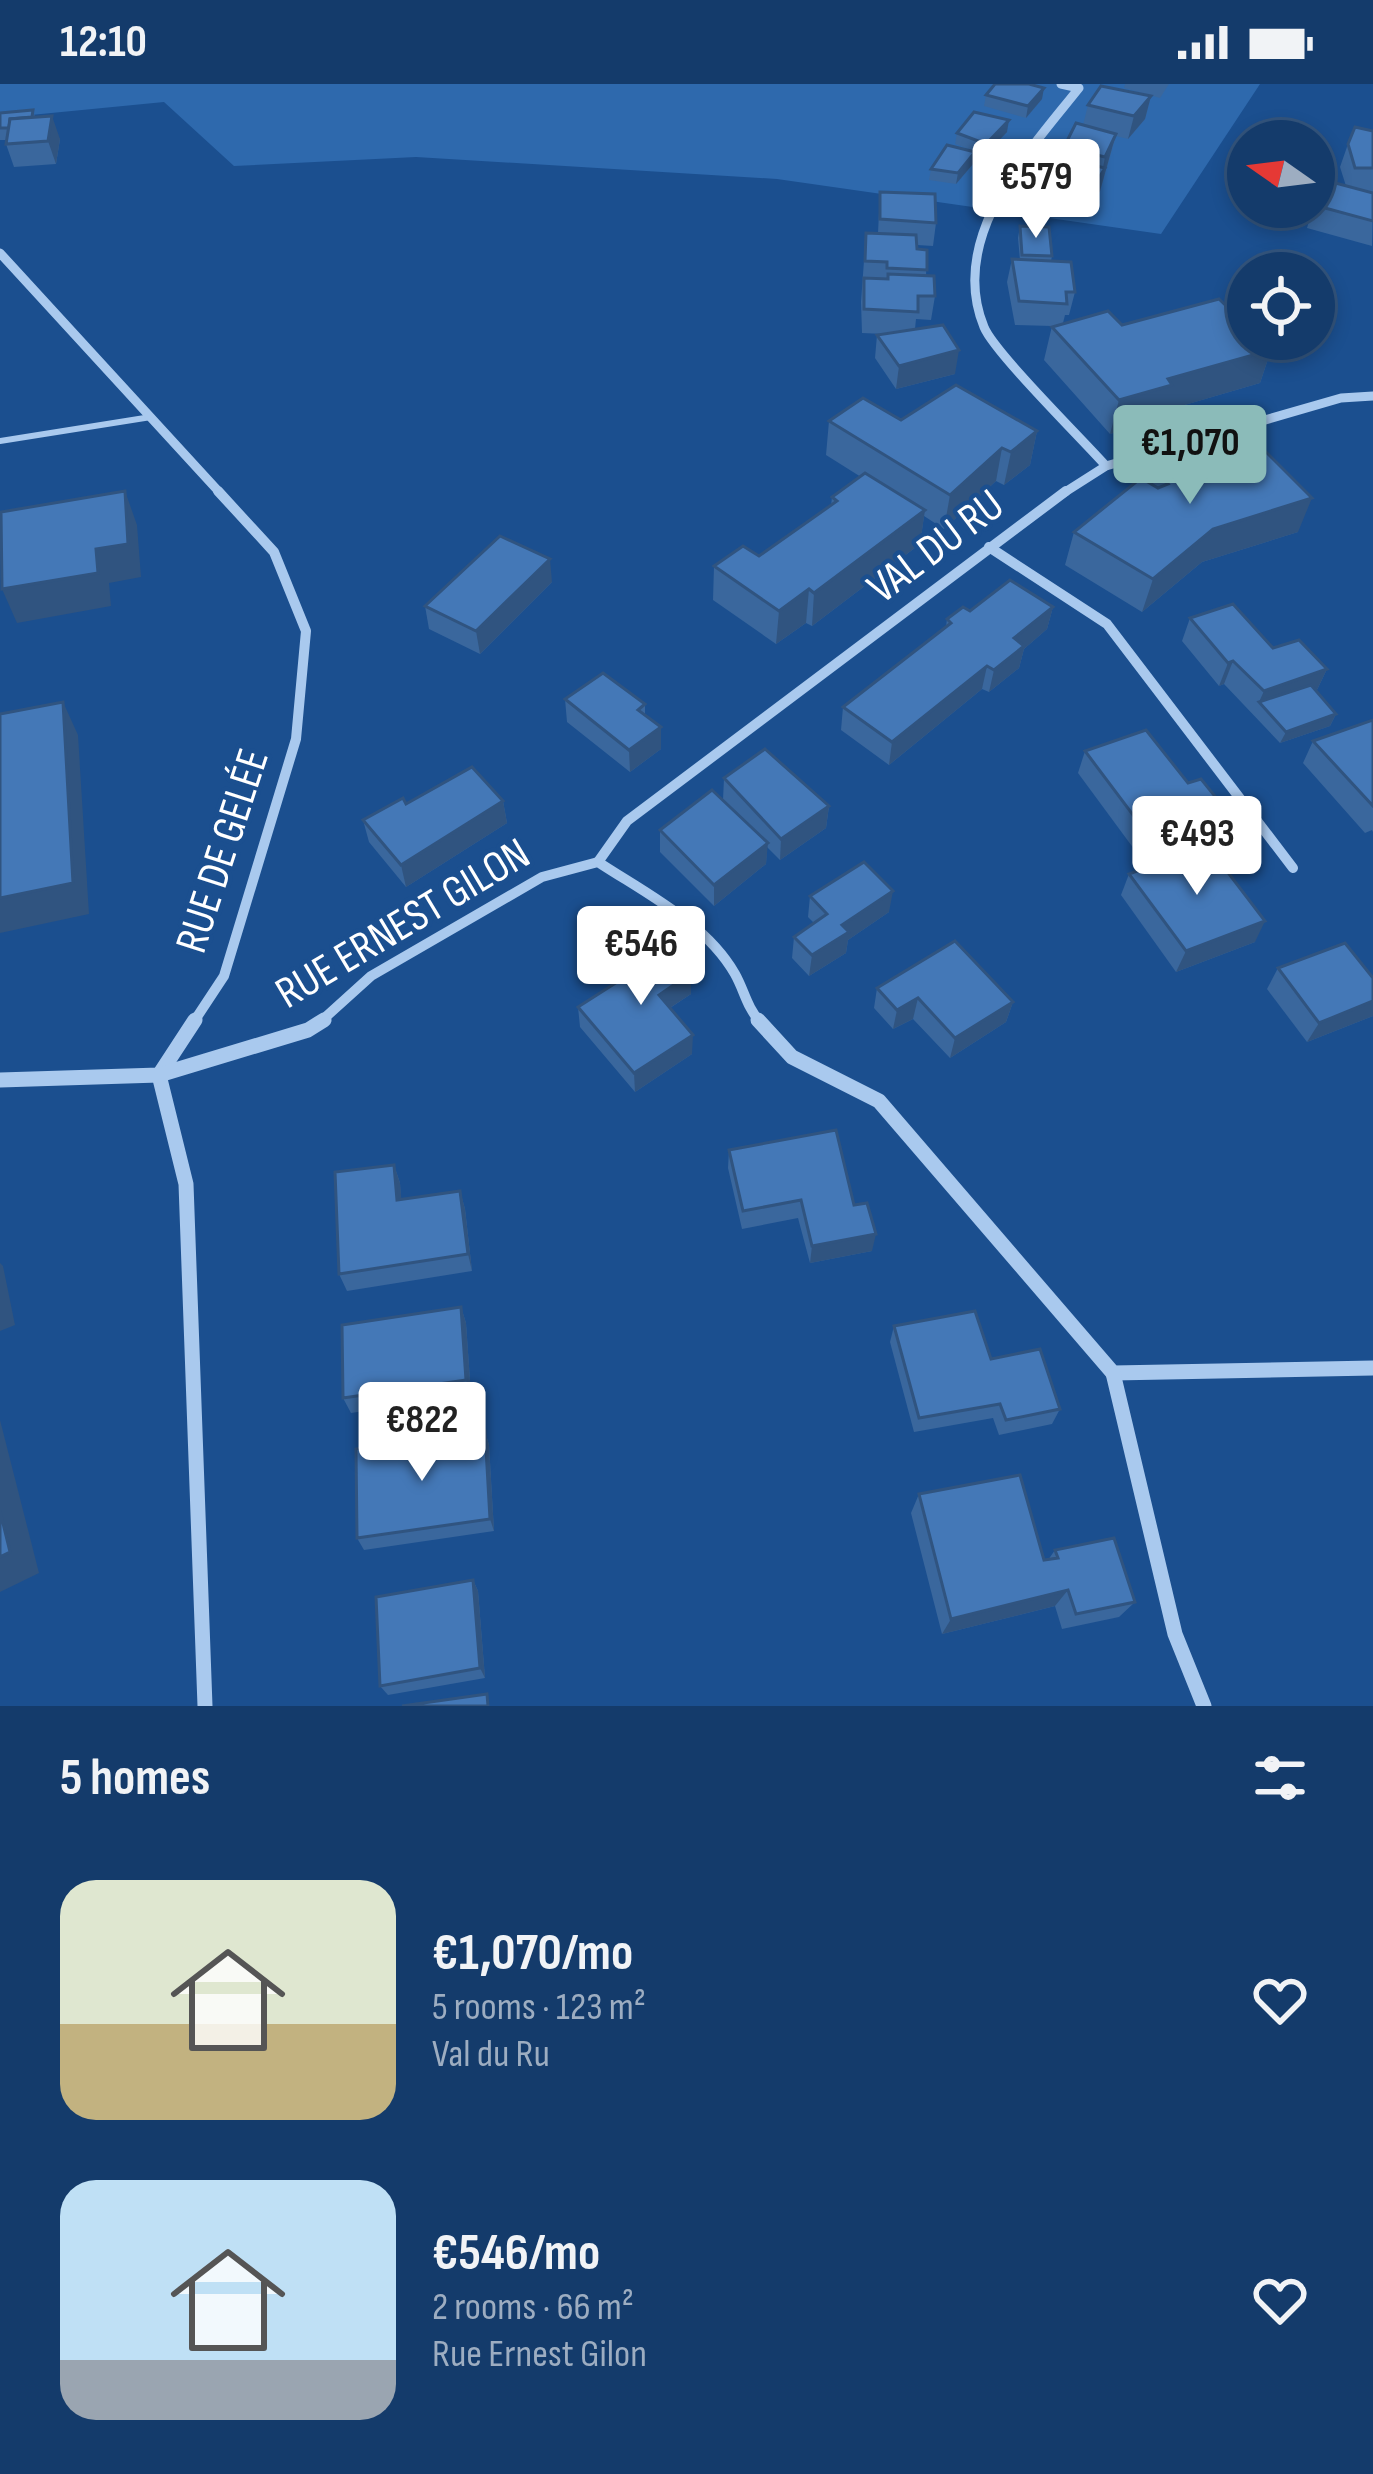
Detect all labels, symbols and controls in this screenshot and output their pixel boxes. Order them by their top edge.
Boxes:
text: 12:10 [60,15,147,70]
north arrow [1227,120,1335,228]
map controls [1227,120,1335,360]
pin: €579 [965,139,1107,241]
text: €579 [1000,154,1072,201]
button: locate [1227,252,1335,360]
pin: €1,070 [1092,405,1288,507]
text: €1,070 [1140,420,1240,467]
street label: VAL DU RU [857,478,1015,616]
street label: RUE DE GELÉE [164,742,282,960]
pin: €493 [1126,796,1268,898]
text: €493 [1159,811,1235,858]
street label: RUE ERNEST GILON [266,827,540,1021]
pin: €546 [570,906,712,1008]
text: €546 [604,921,678,968]
pin: €822 [351,1382,493,1484]
text: €822 [386,1397,458,1444]
icon: filters [1247,1745,1313,1811]
text: 5 homes [60,1748,210,1809]
text: €1,070/mo [432,1923,633,1984]
icon: home [156,1928,300,2072]
icon: heart [1247,1967,1313,2033]
text: 5 rooms · 123 m² [432,1984,646,2031]
text: Val du Ru [432,2031,550,2078]
text: €546/mo [432,2223,600,2284]
icon: home [156,2228,300,2372]
icon: heart [1247,2267,1313,2333]
text: 2 rooms · 66 m² [432,2284,634,2331]
text: Rue Ernest Gilon [432,2331,647,2378]

